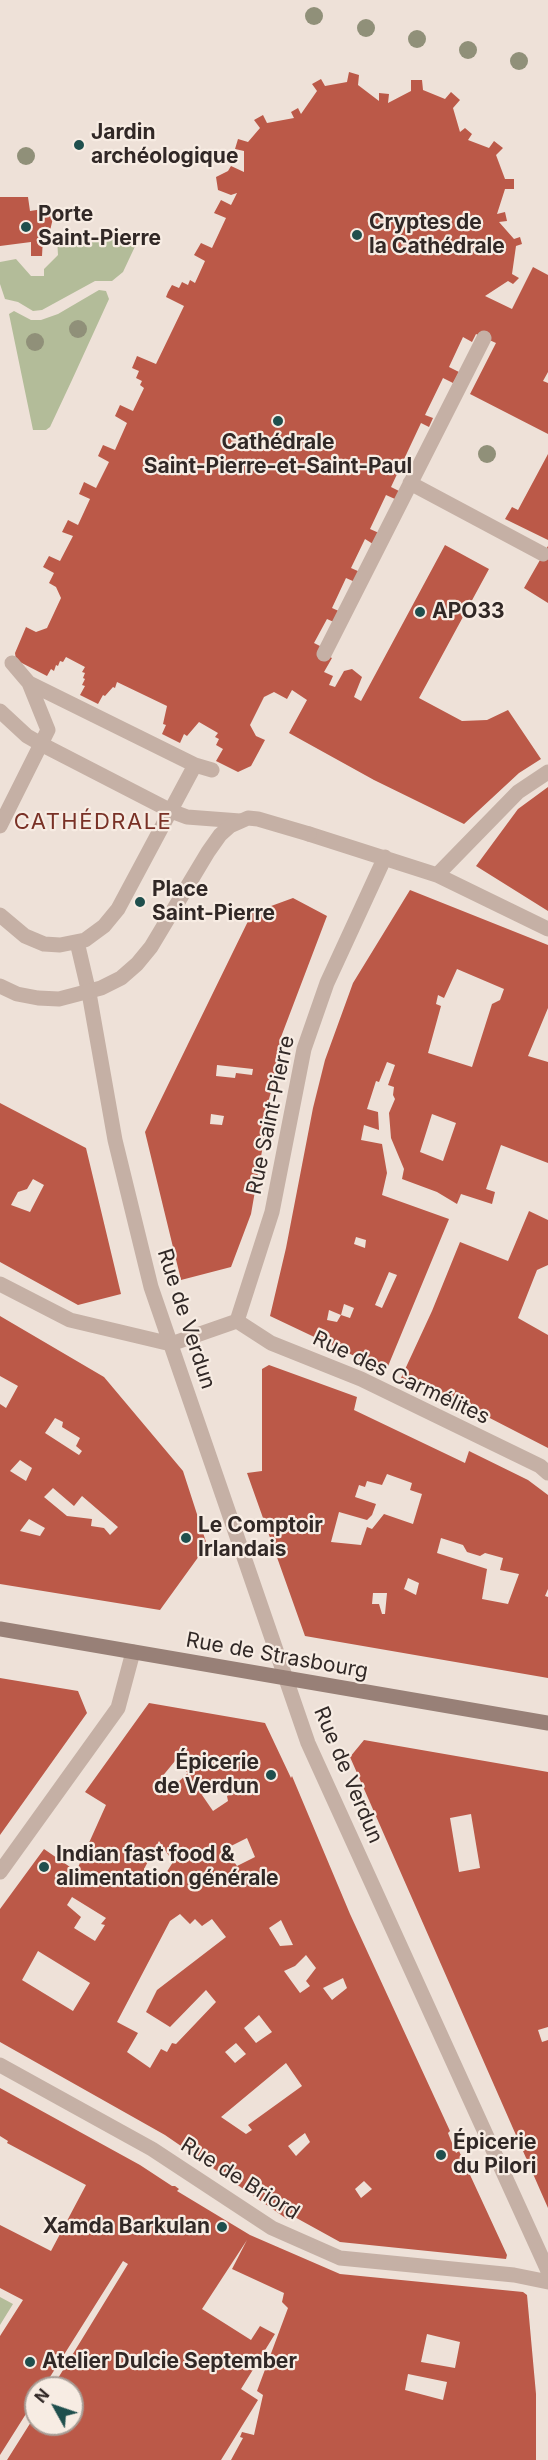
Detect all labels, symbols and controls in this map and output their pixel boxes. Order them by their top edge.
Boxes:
place label: Jardin archéologique [91,120,238,170]
marker: Jardin archéologique [72,138,86,152]
place label: Porte Saint-Pierre [38,202,161,252]
place label: Cryptes de la Cathédrale [369,210,505,260]
marker: Porte Saint-Pierre [19,220,33,234]
marker: Cryptes de la Cathédrale [350,228,364,242]
marker: Cathédrale Saint-Pierre-et-Saint-Paul [271,414,285,428]
place label: Cathédrale Saint-Pierre-et-Saint-Paul [144,430,412,480]
place label: APO33 [432,599,505,625]
marker: APO33 [413,605,427,619]
district label: CATHÉDRALE [14,809,172,835]
place label: Place Saint-Pierre [152,877,275,927]
marker: Place Saint-Pierre [133,895,147,909]
street label: Rue Saint-Pierre [242,1033,300,1197]
street label: Rue de Verdun [151,1246,221,1392]
street label: Rue des Carmélites [309,1326,493,1430]
place label: Le Comptoir Irlandais [198,1513,323,1563]
marker: Le Comptoir Irlandais [179,1531,193,1545]
street label: Rue de Strasbourg [184,1628,370,1684]
street label: Rue de Verdun [308,1703,388,1847]
place label: Épicerie de Verdun [154,1750,259,1800]
marker: Épicerie de Verdun [264,1768,278,1782]
place label: Indian fast food & alimentation générale [56,1842,279,1892]
marker: Indian fast food & alimentation générale [37,1860,51,1874]
place label: Épicerie du Pilori [453,2130,537,2180]
street label: Rue de Briord [176,2133,304,2225]
marker: Épicerie du Pilori [434,2148,448,2162]
place label: Xamda Barkulan [43,2214,210,2240]
marker: Xamda Barkulan [215,2220,229,2234]
place label: Atelier Dulcie September [42,2349,297,2375]
marker: Atelier Dulcie September [23,2355,37,2369]
north arrow [24,2376,84,2436]
text: N [30,2385,53,2407]

